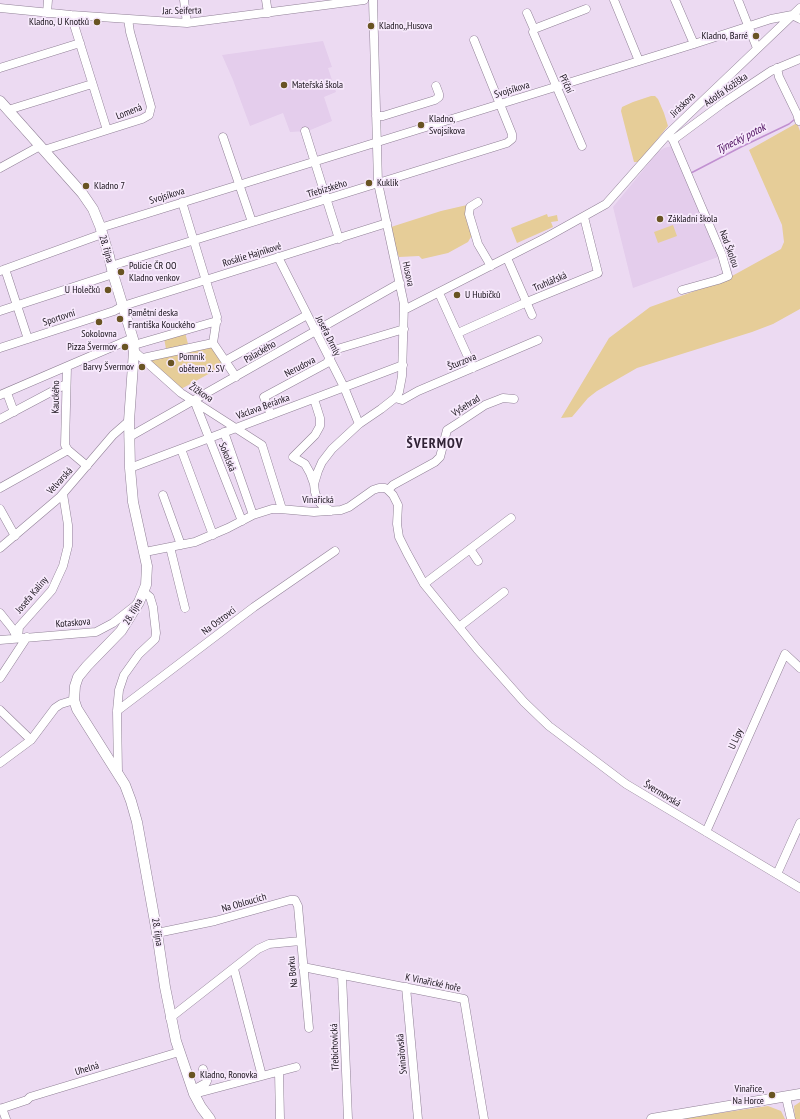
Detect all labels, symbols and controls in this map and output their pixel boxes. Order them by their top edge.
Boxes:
street label: Jar. Seiferta [162,5,202,17]
place label: Kladno, U Knotků [29,16,89,28]
marker: Kladno, U Knotků [92,17,102,27]
place label: Kladno,,Husova [379,20,432,32]
marker: Kladno,,Husova [366,21,376,31]
place label: Kladno, Barré [701,30,748,42]
marker: Kladno, Barré [751,31,761,41]
street label: Adolfa Kožíška [702,71,750,109]
street label: Příční [556,73,576,95]
place label: Mateřská škola [292,79,343,91]
street label: Svojsíkova [493,79,531,101]
marker: Mateřská škola [279,80,289,90]
street label: Jiráskova [668,90,698,120]
street label: Lomená [114,102,144,122]
place label: Kladno, Svojsíkova [429,113,465,136]
marker: Kladno, Svojsíkova [416,120,426,130]
water label: Týnecký potok [714,121,768,157]
street label: Třebízského [306,177,348,201]
place label: Kuklík [377,177,398,189]
marker: Kuklík [364,178,374,188]
place label: Kladno 7 [94,180,125,192]
marker: Kladno 7 [81,181,91,191]
street label: Svojsíkova [148,185,186,207]
place label: Základní škola [668,213,717,225]
marker: Základní škola [655,214,665,224]
street label: Nad Školou [717,229,741,269]
street label: 28. října [96,234,116,264]
street label: Rosálie Hajníkové [221,240,283,270]
place label: Policie ČR OO Kladno venkov [129,260,180,284]
street label: Husova [400,260,416,288]
marker: Policie ČR OO Kladno venkov [116,267,126,277]
street label: Truhlářská [531,270,569,294]
place label: U Holečků [65,284,100,296]
marker: U Holečků [103,285,113,295]
place label: U Hubičků [465,289,500,301]
marker: U Hubičků [452,290,462,300]
street label: Sportovní [41,307,77,329]
place label: Pamětní deska Františka Kouckého [128,307,195,330]
marker: Pamětní deska Františka Kouckého [115,314,125,324]
street label: Josefa Drmly [313,314,343,358]
marker: Sokolovna [94,317,104,327]
place label: Sokolovna [81,328,117,340]
street label: Palackého [242,338,278,366]
place label: Pizza Švermov [67,341,117,353]
marker: Pizza Švermov [120,342,130,352]
place label: Pomník obětem 2. SV [179,351,225,374]
street label: Šturzova [446,351,478,373]
street label: Nerudova [283,354,317,380]
marker: Pomník obětem 2. SV [166,358,176,368]
place label: Barvy Švermov [83,361,134,373]
marker: Barvy Švermov [137,362,147,372]
street label: Kauckého [50,380,62,414]
street label: Žižkova [187,381,215,405]
street label: Václava Beránka [235,392,291,422]
street label: Vyšehrad [450,393,482,419]
district label: ŠVERMOV [407,436,463,452]
street label: Sokolská [216,441,238,473]
street label: Velvarská [45,465,75,497]
street label: Vinařická [302,494,334,506]
street label: Josefa Kaliny [13,574,51,616]
street label: 28. října [121,597,145,627]
street label: Na Ostrovci [200,604,238,638]
street label: Kotaskova [55,616,91,630]
street label: U Lípy [726,727,746,751]
street label: Švermovská [641,778,683,810]
street label: Na Obloucích [220,891,268,915]
street label: 28. října [149,917,165,947]
street label: Na Borku [285,956,301,988]
street label: K Vinařické hoře [404,971,462,995]
street label: Třebichovická [328,1023,342,1071]
street label: Svinařovská [394,1033,410,1075]
street label: Uhelná [74,1060,100,1078]
place label: Kladno, Ronovka [200,1069,257,1081]
marker: Kladno, Ronovka [187,1070,197,1080]
place label: Vinařice, Na Horce [733,1083,764,1106]
marker: Vinařice, Na Horce [767,1090,777,1100]

